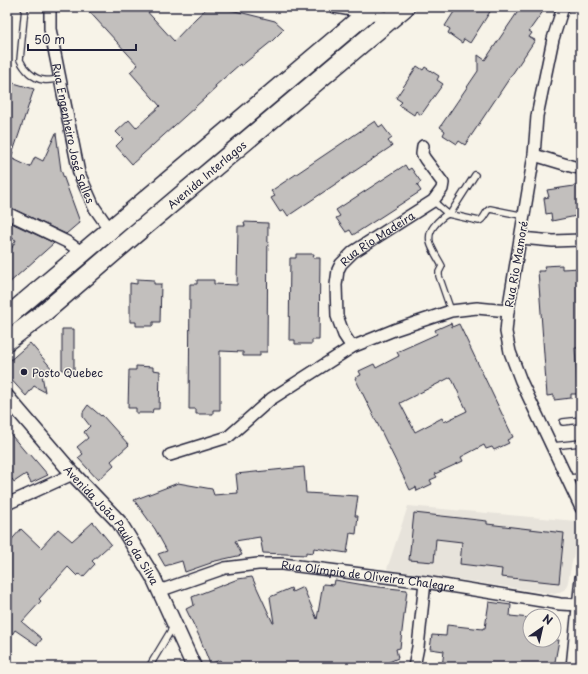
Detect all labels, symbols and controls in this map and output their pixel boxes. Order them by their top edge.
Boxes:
scale bar [28,26,136,52]
text: 50 m [34,30,65,48]
street label: Rua Engenheiro José Salles [49,62,100,206]
street label: Avenida Interlagos [163,136,250,212]
street label: Rua Rio Madeira [335,206,418,270]
street label: Rua Rio Mamoré [500,219,532,309]
place label: Posto Quebec [32,364,103,381]
marker: Posto Quebec [19,367,29,377]
street label: Avenida João Paulo da Silva [60,461,164,588]
street label: Rua Olímpio de Oliveira Chalegre [280,555,456,595]
north arrow [522,608,562,648]
text: N [540,610,556,629]

